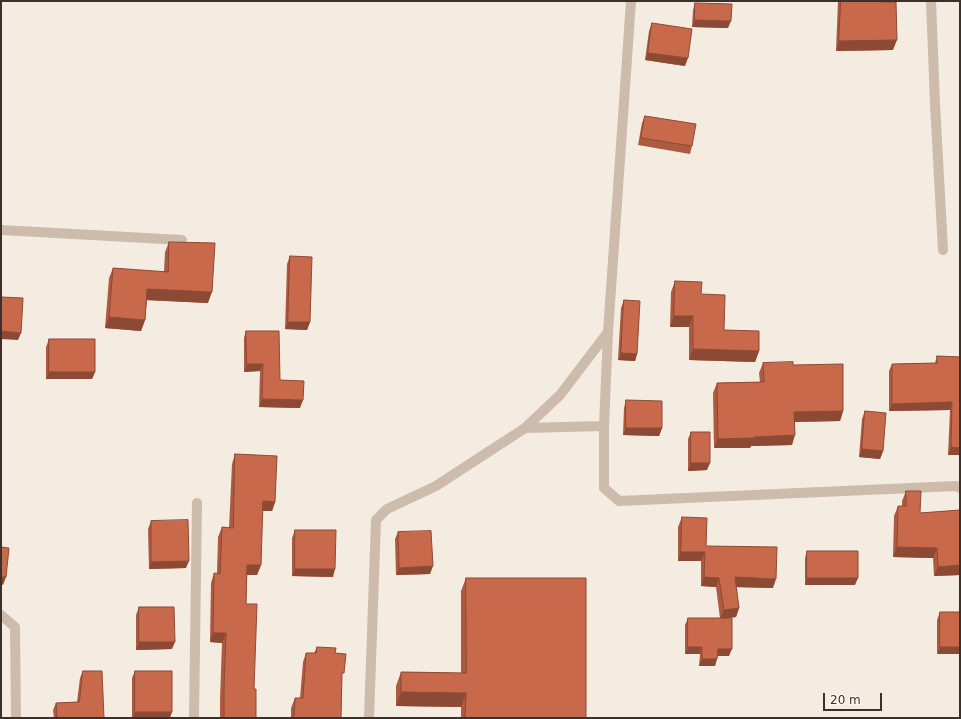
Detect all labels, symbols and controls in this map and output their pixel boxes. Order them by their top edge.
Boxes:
scale bar [825,685,884,711]
text: 20 m [830,693,861,707]

